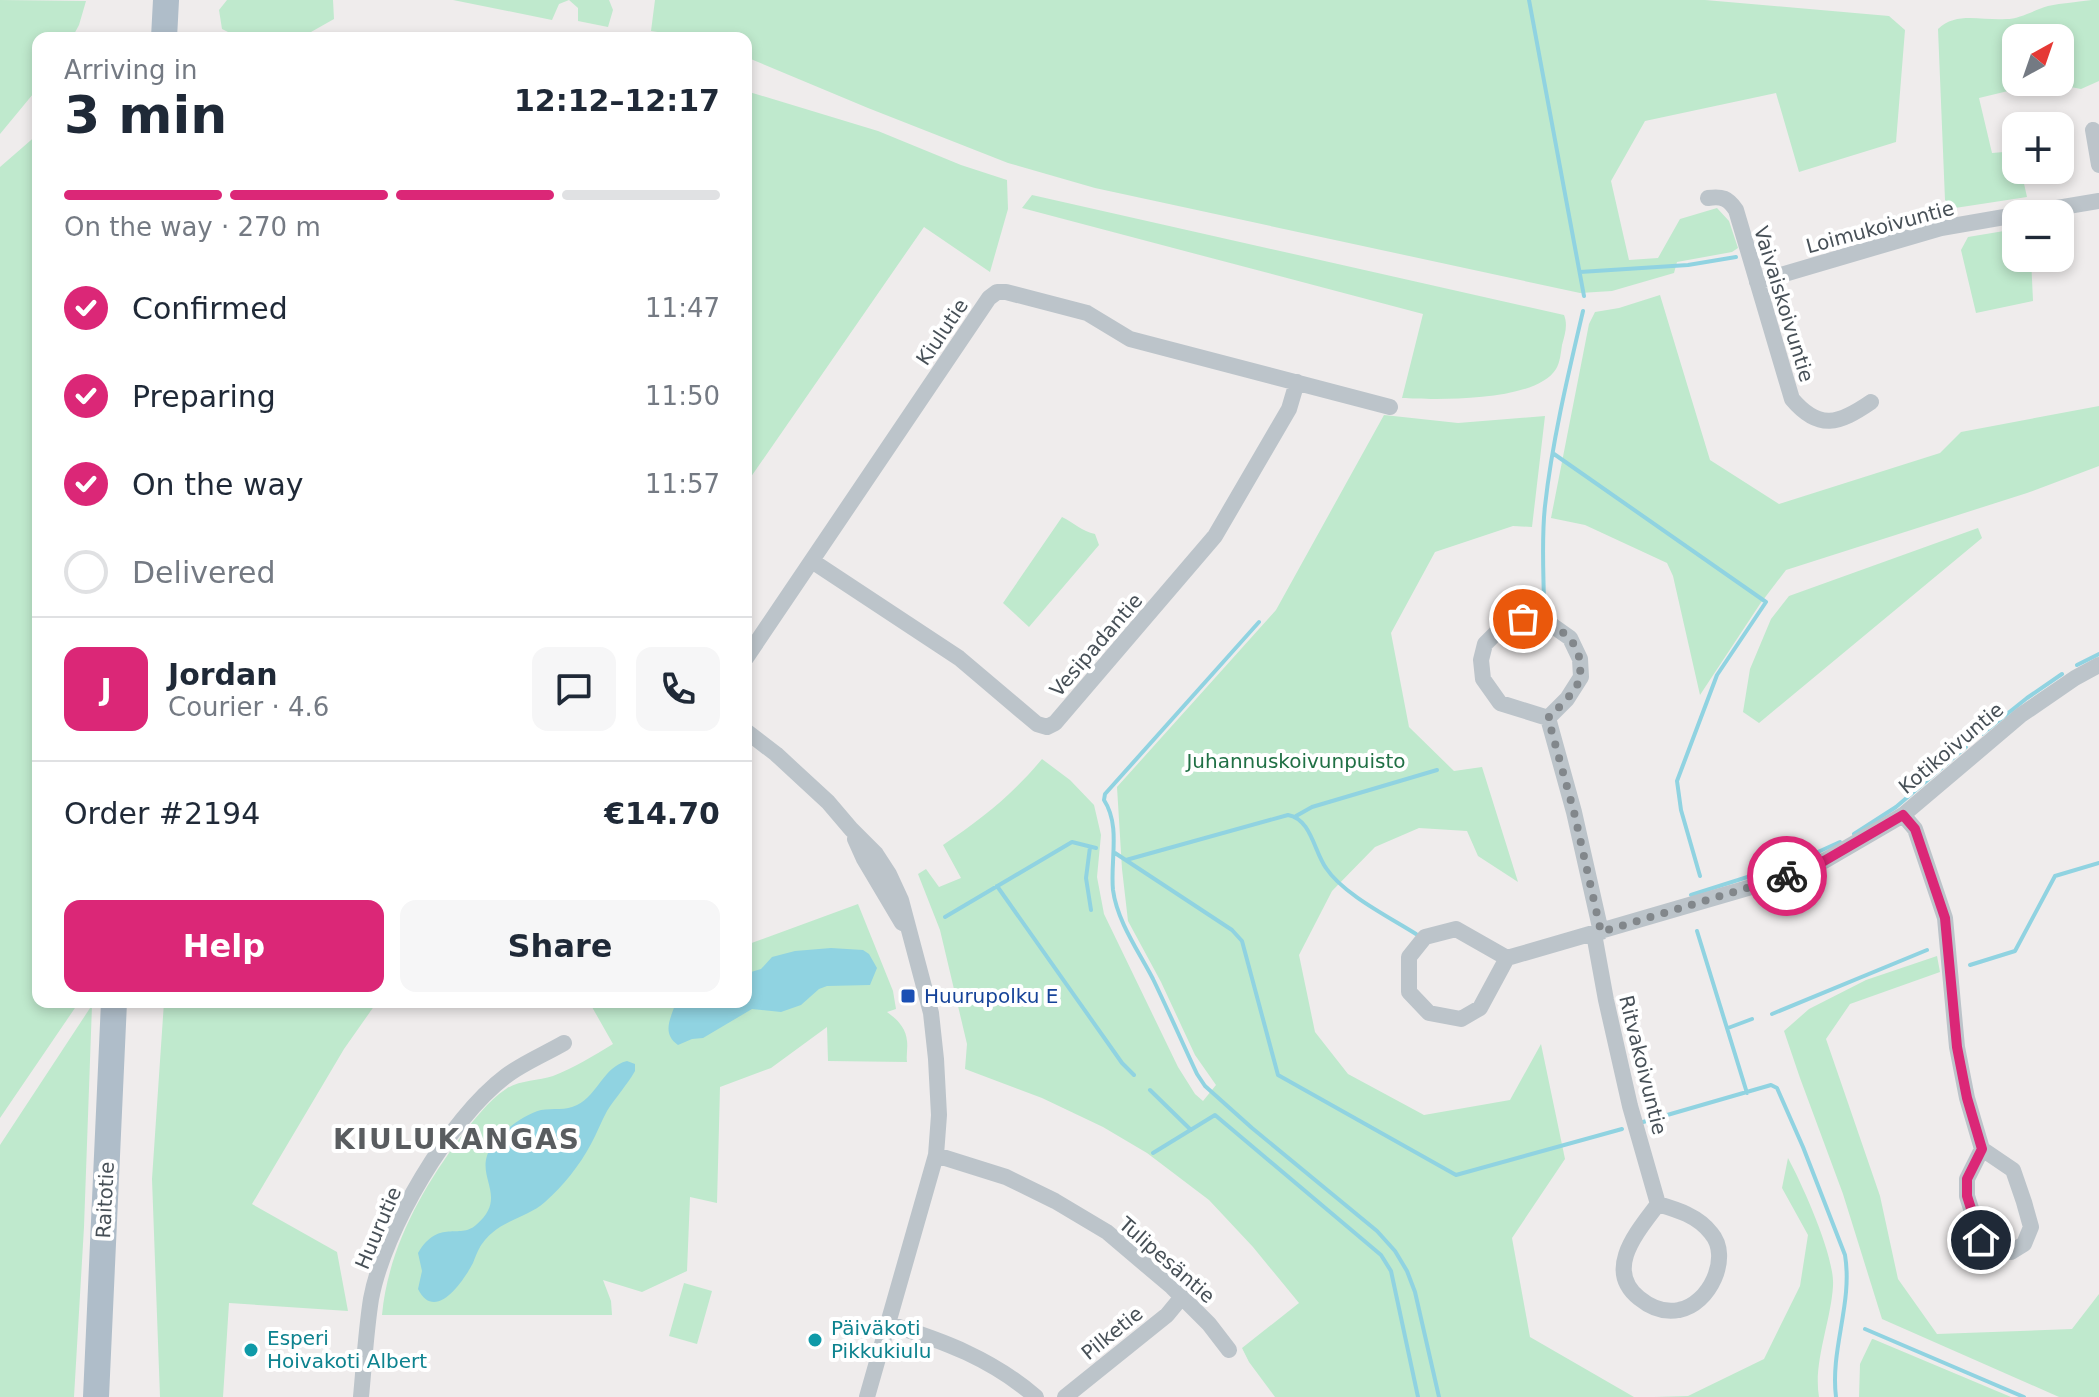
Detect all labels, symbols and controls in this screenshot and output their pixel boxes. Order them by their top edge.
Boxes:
north arrow [2002,24,2074,96]
map controls [2002,24,2074,272]
text: Arriving in [64,55,198,85]
text: 12:12–12:17 [514,83,720,118]
text: 3 min [64,85,227,145]
button: + [2002,112,2074,184]
street label: Loimukoivuntie [1803,196,1957,258]
button: − [2002,200,2074,272]
text: On the way · 270 m [64,212,321,242]
street label: Vaivaiskoivuntie [1749,223,1819,385]
icon: check [64,286,108,330]
text: Confirmed [132,291,288,326]
text: 11:47 [645,293,720,323]
street label: Kiulutie [911,294,973,370]
icon: check [64,374,108,418]
text: Preparing [132,379,276,414]
text: 11:50 [645,381,720,411]
icon: check [64,462,108,506]
text: On the way [132,467,304,502]
text: 11:57 [645,469,720,499]
text: Delivered [132,555,276,590]
pin [1489,585,1557,653]
street label: Vesipadantie [1045,589,1147,701]
icon: bag [1501,597,1545,641]
button: chat [532,647,616,731]
button: phone [636,647,720,731]
text: Jordan [168,657,278,692]
text: J [100,672,112,707]
text: Courier · 4.6 [168,692,329,722]
street label: Kotikoivuntie [1894,697,2008,799]
park label: Juhannuskoivunpuisto [1184,749,1406,773]
text: Order #2194 [64,796,260,831]
text: €14.70 [604,796,720,831]
courier [1747,836,1827,916]
icon: bike [1765,854,1809,898]
button: Help [64,900,384,992]
button: Share [400,900,720,992]
place label: Huurupolku E [924,984,1058,1008]
marker: Huurupolku E [899,987,917,1005]
street label: Ritvakoivuntie [1614,993,1672,1137]
district label: KIULUKANGAS [333,1123,581,1156]
street label: Raitotie [91,1161,119,1239]
street label: Huurutie [350,1183,406,1273]
pin [1947,1206,2015,1274]
street label: Tulipesäntie [1113,1211,1220,1308]
icon: home [1959,1218,2003,1262]
street label: Pilketie [1077,1301,1147,1365]
place label: Päiväkoti Pikkukiulu [831,1316,931,1363]
place label: Esperi Hoivakoti Albert [267,1326,427,1373]
marker: Päiväkoti Pikkukiulu [806,1331,824,1349]
marker: Esperi Hoivakoti Albert [242,1341,260,1359]

